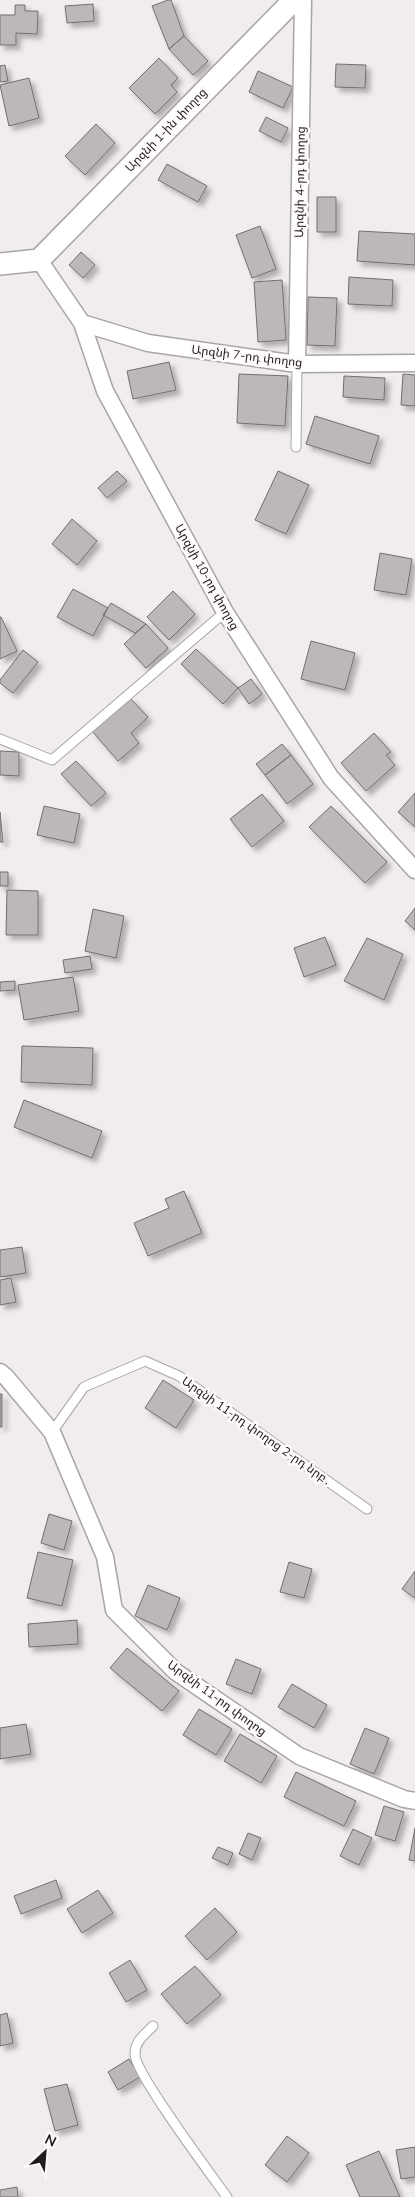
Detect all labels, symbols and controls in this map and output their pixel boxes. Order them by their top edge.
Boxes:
street label: Արզնի 1-ին փողոց [122,84,210,175]
street label: Արզնի 4-րդ փողոց [291,126,308,238]
street label: Արզնի 7-րդ փողոց [191,341,303,370]
street label: Արզնի 10-րդ փողոց [172,521,243,632]
street label: Արզնի 11-րդ փողոց 2-րդ նրբ․ [179,1373,335,1488]
street label: Արզնի 11-րդ փողոց [165,1657,270,1739]
north arrow [20,2127,70,2177]
text: N [42,2130,59,2151]

